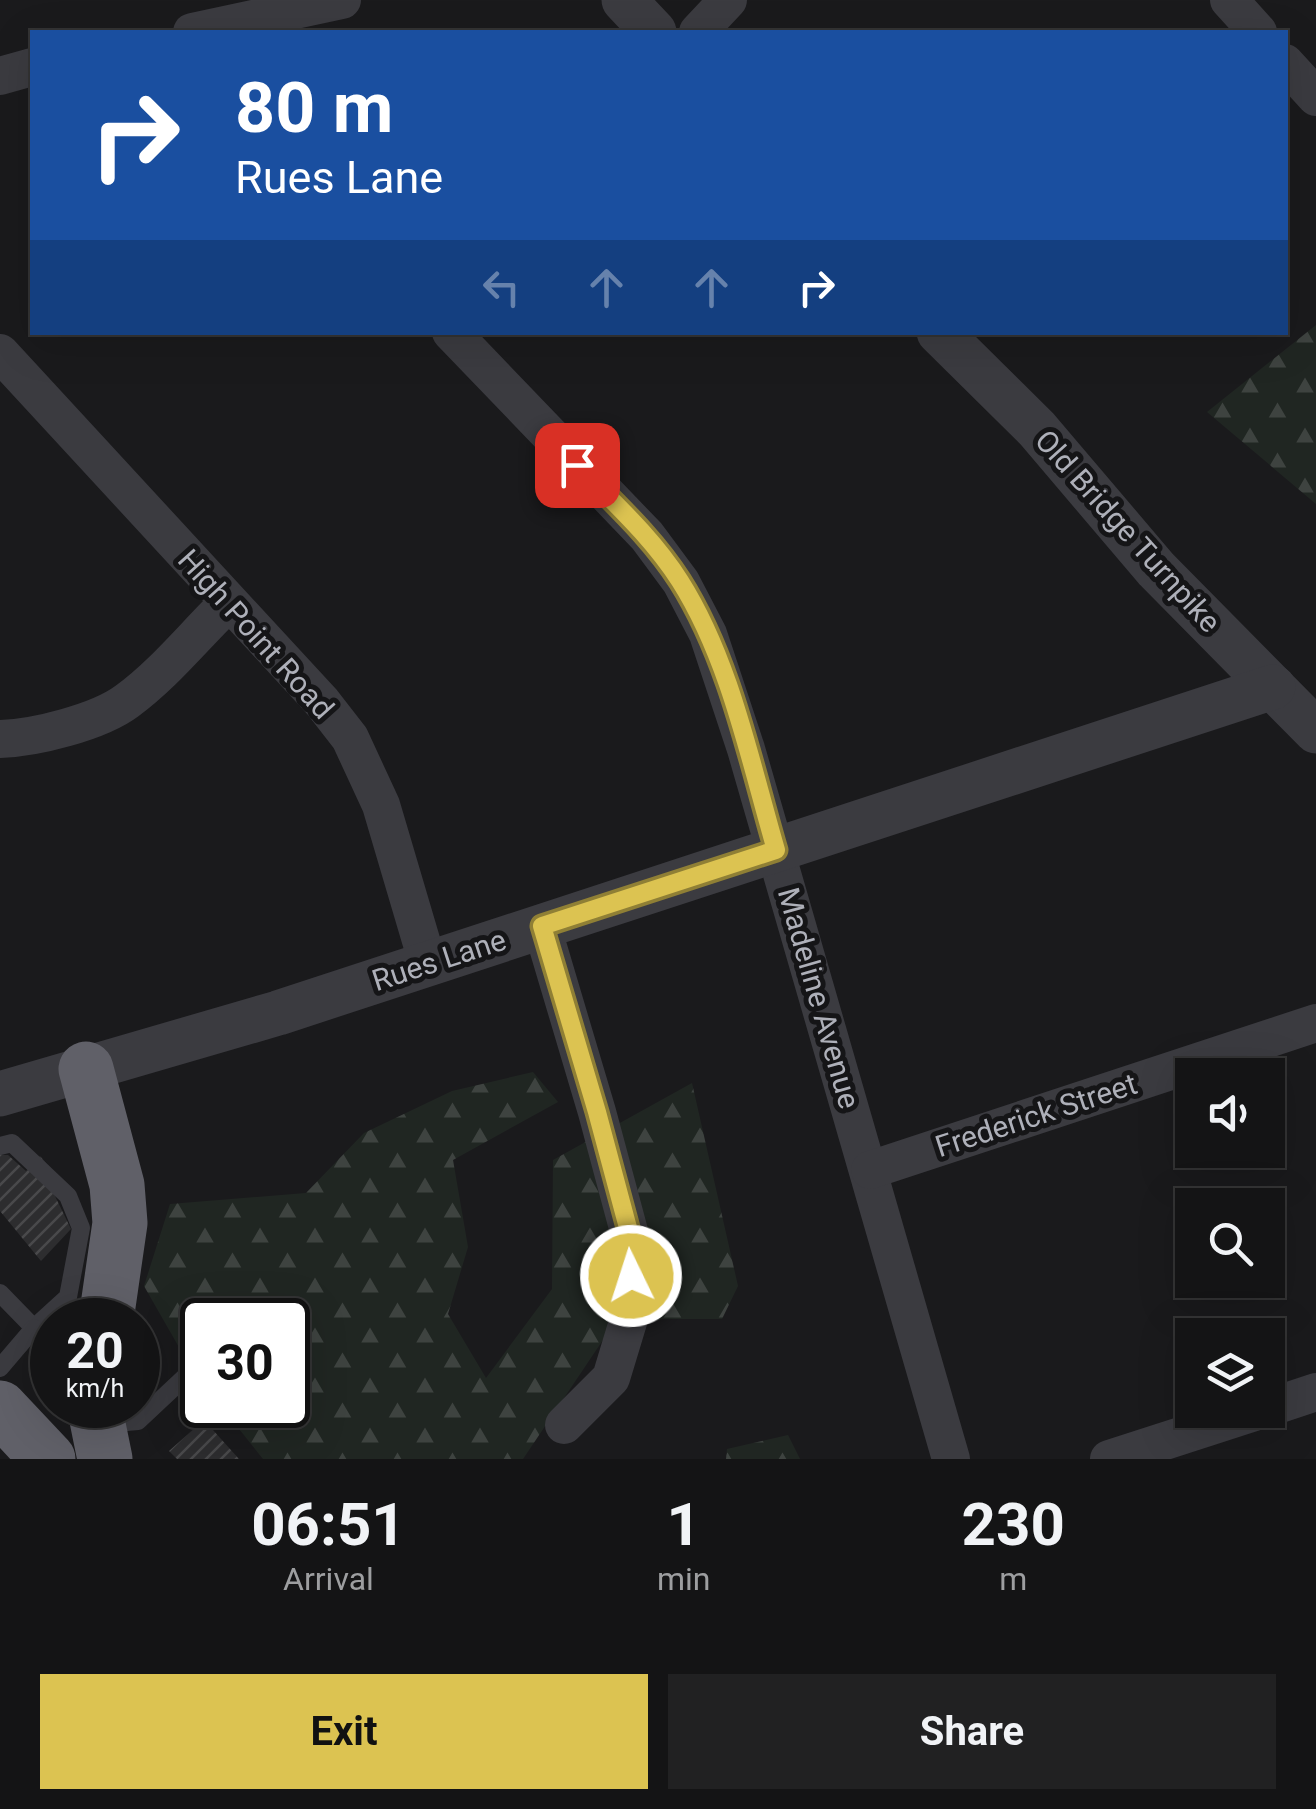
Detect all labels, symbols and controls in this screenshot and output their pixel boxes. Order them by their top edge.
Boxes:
text: 80 m [235,67,393,149]
icon: right [70,70,200,200]
text: Rues Lane [235,151,443,204]
icon: left [474,260,529,315]
icon: ahead [579,260,634,315]
icon: ahead [684,260,739,315]
icon: right [789,260,844,315]
pin [535,423,620,508]
street label: Old Bridge Turnpike [1028,423,1228,639]
icon: arrive [550,438,605,493]
street label: High Point Road [171,542,341,726]
street label: Madeline Avenue [771,884,867,1112]
street label: Rues Lane [368,922,510,998]
map controls [1175,1058,1285,1428]
button: sound [1175,1058,1285,1168]
street label: Frederick Street [931,1066,1141,1164]
button: search [1175,1188,1285,1298]
position arrow [579,1224,683,1328]
speed limit sign: 30 [180,1298,310,1428]
button: layers [1175,1318,1285,1428]
text: 20 [66,1322,124,1380]
text: km/h [66,1374,124,1403]
text: 06:51 [251,1489,406,1560]
text: 1 [666,1489,701,1560]
text: 230 [962,1489,1065,1560]
text: Arrival [283,1560,374,1598]
text: min [657,1560,710,1598]
text: m [999,1560,1027,1598]
button: Exit [40,1674,648,1789]
button: Share [668,1674,1276,1789]

